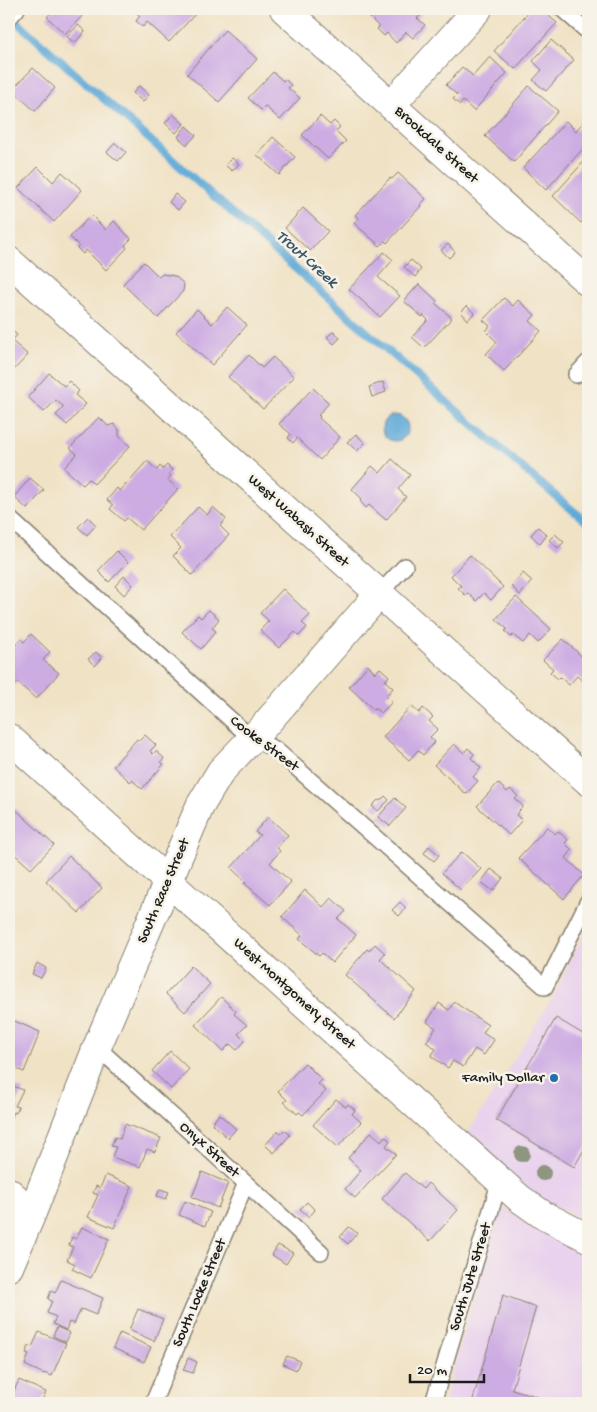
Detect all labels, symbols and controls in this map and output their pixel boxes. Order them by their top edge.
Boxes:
street label: Brookdale Street [389,102,483,189]
water label: Trout Creek [271,228,342,294]
street label: West Wabash Street [244,471,354,572]
street label: Cooke Street [226,712,304,777]
street label: South Race Street [134,834,195,946]
street label: West Montgomery Street [229,934,360,1055]
place label: Family Dollar [461,1069,546,1087]
marker: Family Dollar [548,1072,560,1084]
street label: Onyx Street [175,1118,244,1183]
street label: South Jute Street [446,1219,497,1333]
street label: South Locke Street [169,1234,232,1350]
scale bar [410,1352,483,1384]
text: 20 m [417,1362,447,1380]

